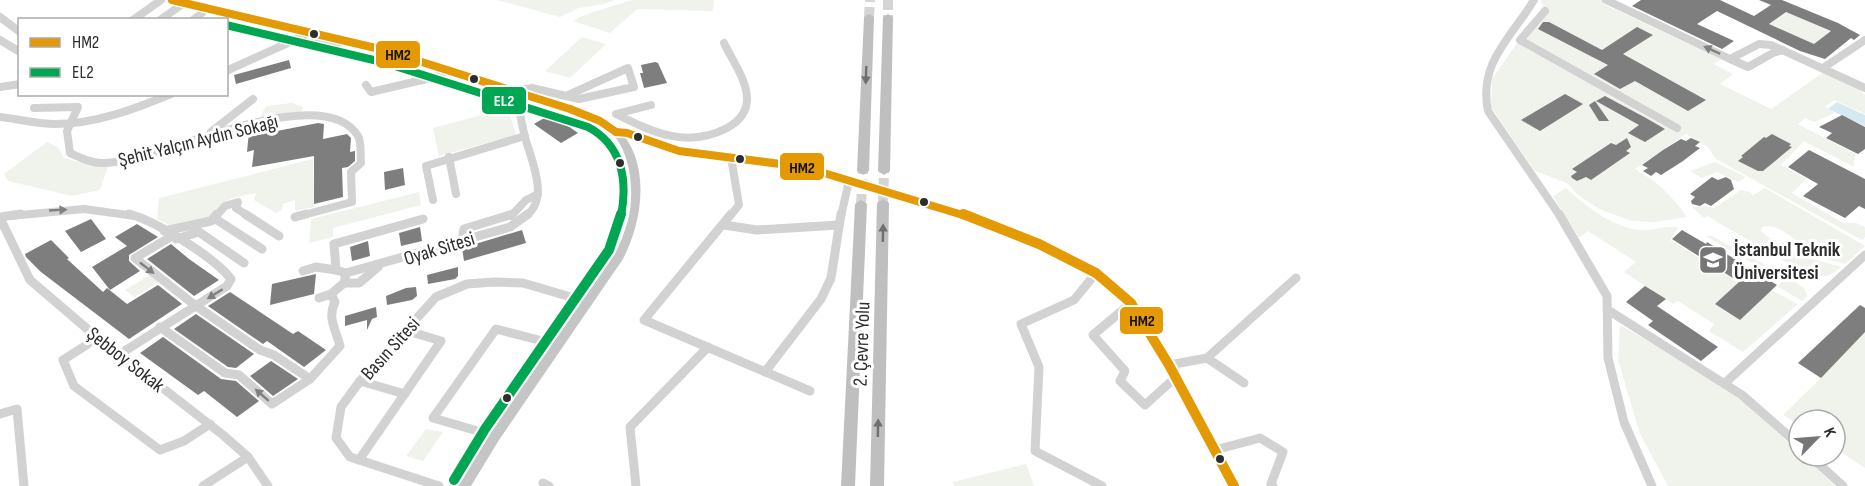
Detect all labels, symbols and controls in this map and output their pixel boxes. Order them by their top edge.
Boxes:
legend [18,18,228,96]
unlabelled marker [308,28,320,40]
text: HM2 [72,32,99,53]
line badge: HM2 [375,40,421,69]
text: HM2 [385,46,411,65]
one-way arrow [1703,46,1720,55]
text: EL2 [72,62,94,83]
one-way arrow [862,66,871,85]
unlabelled marker [468,73,480,85]
line badge: EL2 [481,86,527,115]
text: EL2 [494,92,514,111]
street label: Şehit Yalçın Aydın Sokağı [116,109,281,172]
unlabelled marker [632,131,644,143]
line badge: HM2 [779,152,825,181]
unlabelled marker [734,153,746,165]
unlabelled marker [614,157,626,169]
text: HM2 [789,159,815,178]
unlabelled marker [918,196,930,208]
one-way arrow [49,206,68,215]
one-way arrow [878,223,888,242]
street label: Oyak Sitesi [401,227,478,271]
place label: İstanbul Teknik Üniversitesi [1734,238,1841,285]
school or university icon: İstanbul Teknik Üniversitesi [1697,244,1729,276]
one-way arrow [139,262,155,274]
one-way arrow [207,288,223,299]
street label: 2. Çevre Yolu [849,301,875,387]
line badge: HM2 [1119,306,1164,335]
street label: Basın Sitesi [356,312,425,385]
text: HM2 [1129,312,1155,331]
street label: Şebboy Sokak [82,322,169,398]
one-way arrow [255,389,270,402]
unlabelled marker [501,392,513,404]
north arrow [1787,408,1847,468]
one-way arrow [874,418,883,437]
text: K [1819,425,1840,440]
unlabelled marker [1214,453,1226,465]

